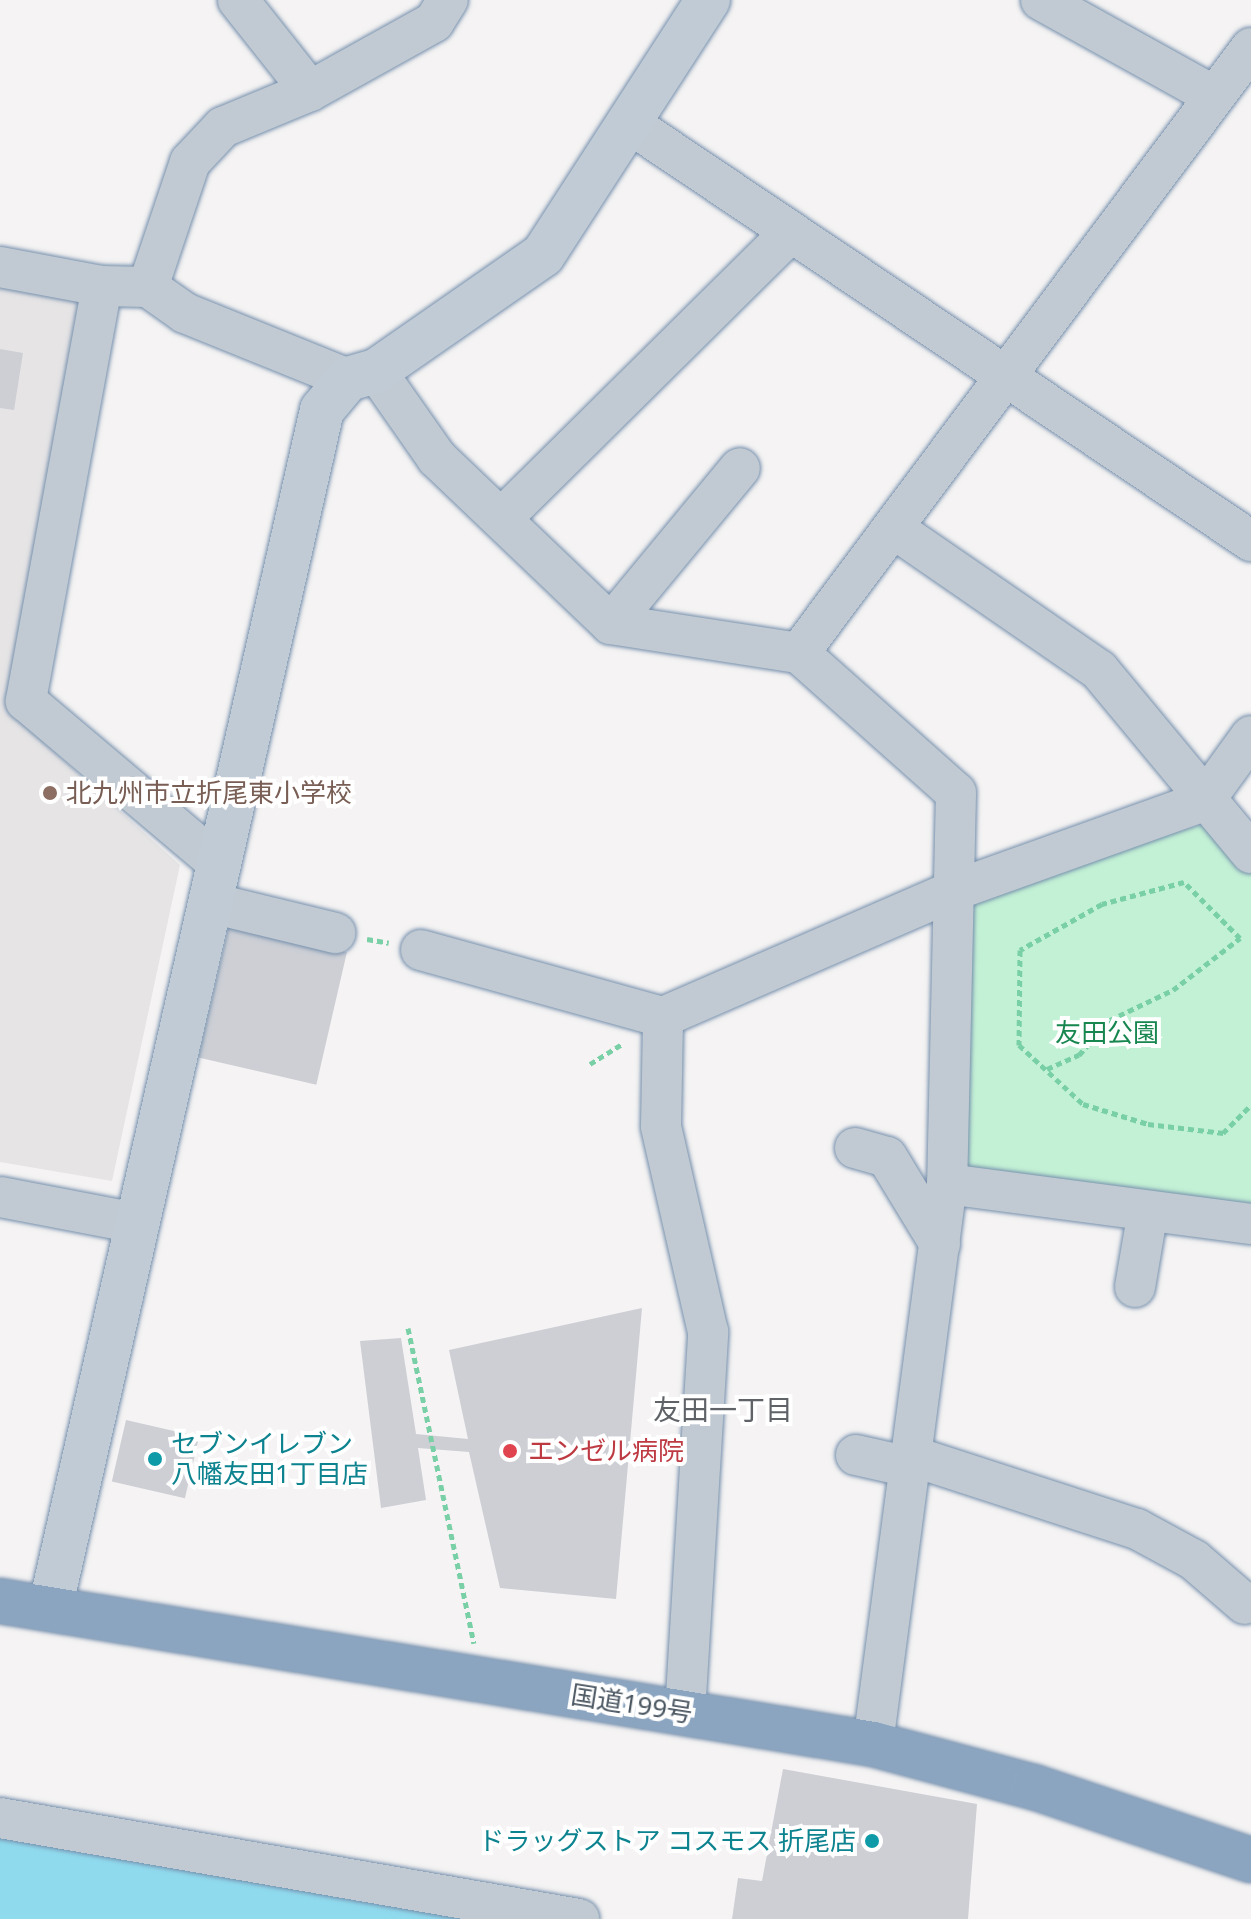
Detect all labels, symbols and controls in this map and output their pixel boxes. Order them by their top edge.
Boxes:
place label: 北九州市立折尾東小学校 [66,777,352,809]
marker: 北九州市立折尾東小学校 [41,784,59,802]
park label: 友田公園 [1055,1017,1159,1049]
district label: 友田一丁目 [653,1392,793,1426]
place label: セブンイレブン 八幡友田1丁目店 [171,1428,368,1490]
place label: エンゼル病院 [528,1435,684,1467]
marker: エンゼル病院 [499,1440,521,1462]
marker: セブンイレブン 八幡友田1丁目店 [146,1450,164,1468]
street label: 国道199号 [569,1679,695,1729]
place label: ドラッグストア コスモス 折尾店 [478,1825,856,1857]
marker: ドラッグストア コスモス 折尾店 [863,1832,881,1850]

